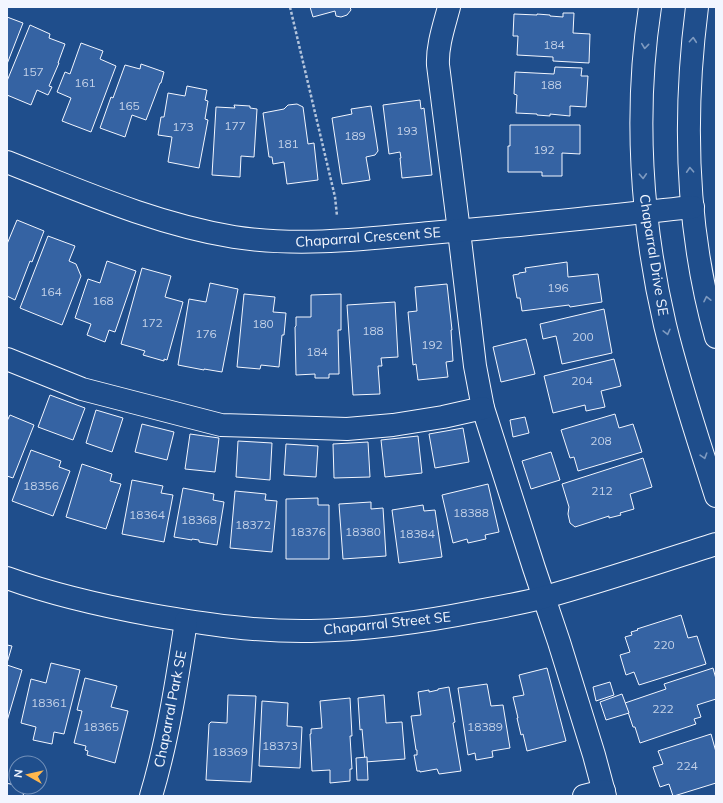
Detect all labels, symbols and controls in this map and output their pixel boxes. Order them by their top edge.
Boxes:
house number: 184 [543,37,565,52]
one-way arrow [688,37,697,43]
one-way arrow [641,43,650,49]
house number: 157 [22,64,44,79]
house number: 161 [74,75,96,90]
house number: 188 [540,77,562,92]
house number: 165 [118,98,140,113]
house number: 177 [224,118,246,133]
house number: 173 [172,119,194,134]
house number: 193 [396,123,418,138]
house number: 189 [344,128,366,143]
house number: 181 [277,136,299,151]
house number: 192 [533,142,555,157]
one-way arrow [686,167,694,173]
one-way arrow [639,173,647,179]
street label: Chaparral Drive SE [635,193,673,317]
street label: Chaparral Crescent SE [295,223,441,251]
house number: 196 [547,280,569,295]
house number: 164 [40,284,62,299]
house number: 168 [92,293,114,308]
one-way arrow [704,296,712,302]
house number: 172 [141,315,163,330]
house number: 180 [252,316,274,331]
house number: 188 [362,323,384,338]
house number: 176 [195,326,217,341]
one-way arrow [662,328,670,335]
house number: 200 [572,329,594,344]
house number: 192 [421,337,443,352]
house number: 184 [306,344,328,359]
house number: 204 [571,373,593,388]
house number: 208 [590,433,612,448]
one-way arrow [699,453,707,460]
house number: 18356 [23,478,59,493]
house number: 212 [591,483,613,498]
house number: 18388 [453,505,489,520]
house number: 18364 [129,507,165,522]
house number: 18368 [181,512,217,527]
house number: 18372 [235,517,271,532]
house number: 18376 [290,524,326,539]
house number: 18380 [345,524,381,539]
house number: 18384 [399,526,435,541]
street label: Chaparral Street SE [323,607,451,639]
house number: 220 [653,637,675,652]
street label: Chaparral Park SE [150,649,190,769]
house number: 18361 [31,695,67,710]
house number: 222 [652,701,674,716]
house number: 18365 [83,719,119,734]
house number: 18389 [467,719,503,734]
house number: 18373 [262,738,298,753]
house number: 18369 [212,744,248,759]
north arrow [8,755,48,795]
house number: 224 [676,758,698,773]
text: N [11,769,26,779]

